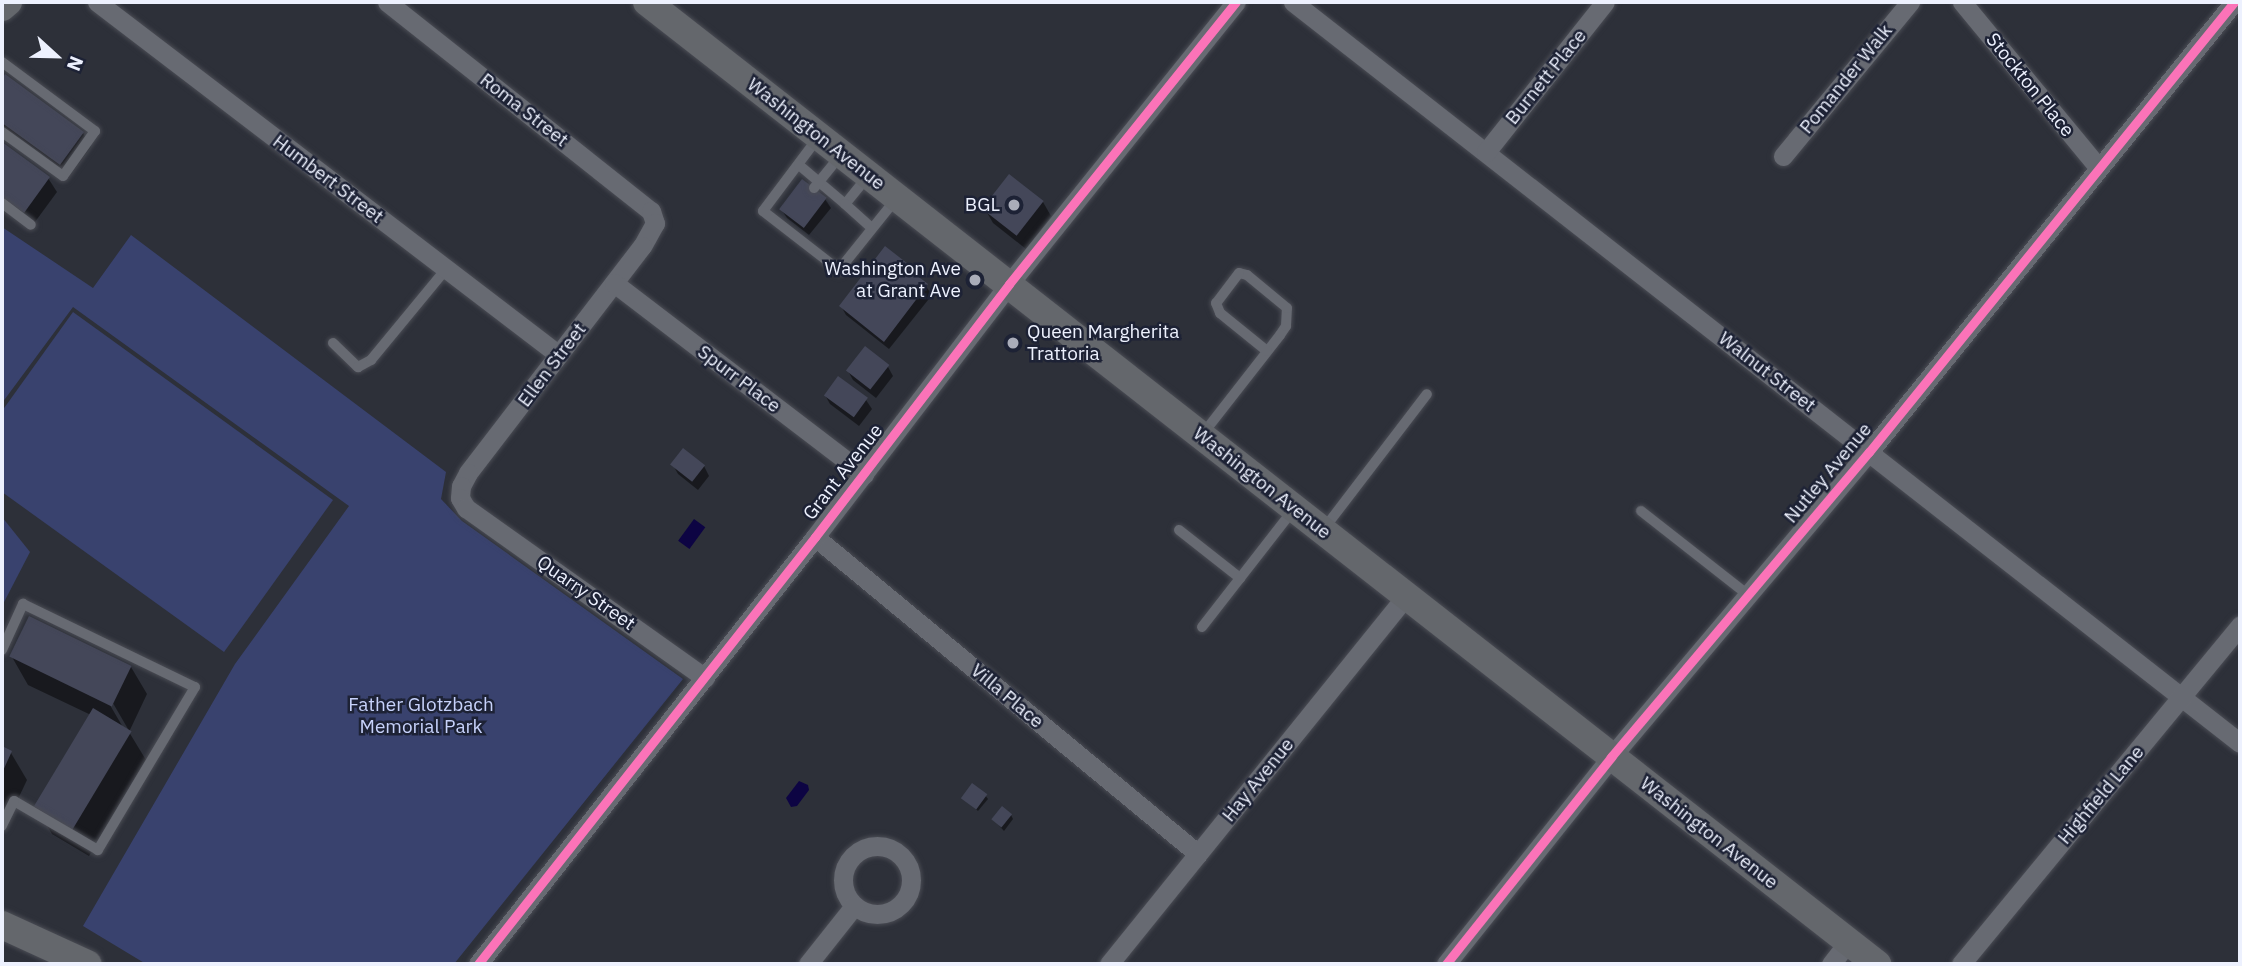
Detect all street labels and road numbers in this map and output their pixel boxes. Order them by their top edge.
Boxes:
street label: Pomander Walk [1795,20,1897,138]
street label: Burnett Place [1501,25,1591,129]
street label: Stockton Place [1981,29,2079,141]
street label: Roma Street [475,68,573,152]
street label: Washington Avenue [743,73,889,195]
street label: Humbert Street [268,130,388,228]
street label: Ellen Street [513,319,591,411]
street label: Walnut Street [1714,327,1820,417]
street label: Spurr Place [693,340,785,418]
street label: Nutley Avenue [1779,418,1877,528]
street label: Grant Avenue [798,419,888,525]
street label: Washington Avenue [1189,422,1335,544]
street label: Quarry Street [533,551,639,635]
street label: Villa Place [966,659,1048,733]
street label: Hay Avenue [1217,734,1299,826]
street label: Highfield Lane [2053,741,2149,849]
street label: Washington Avenue [1636,772,1782,894]

